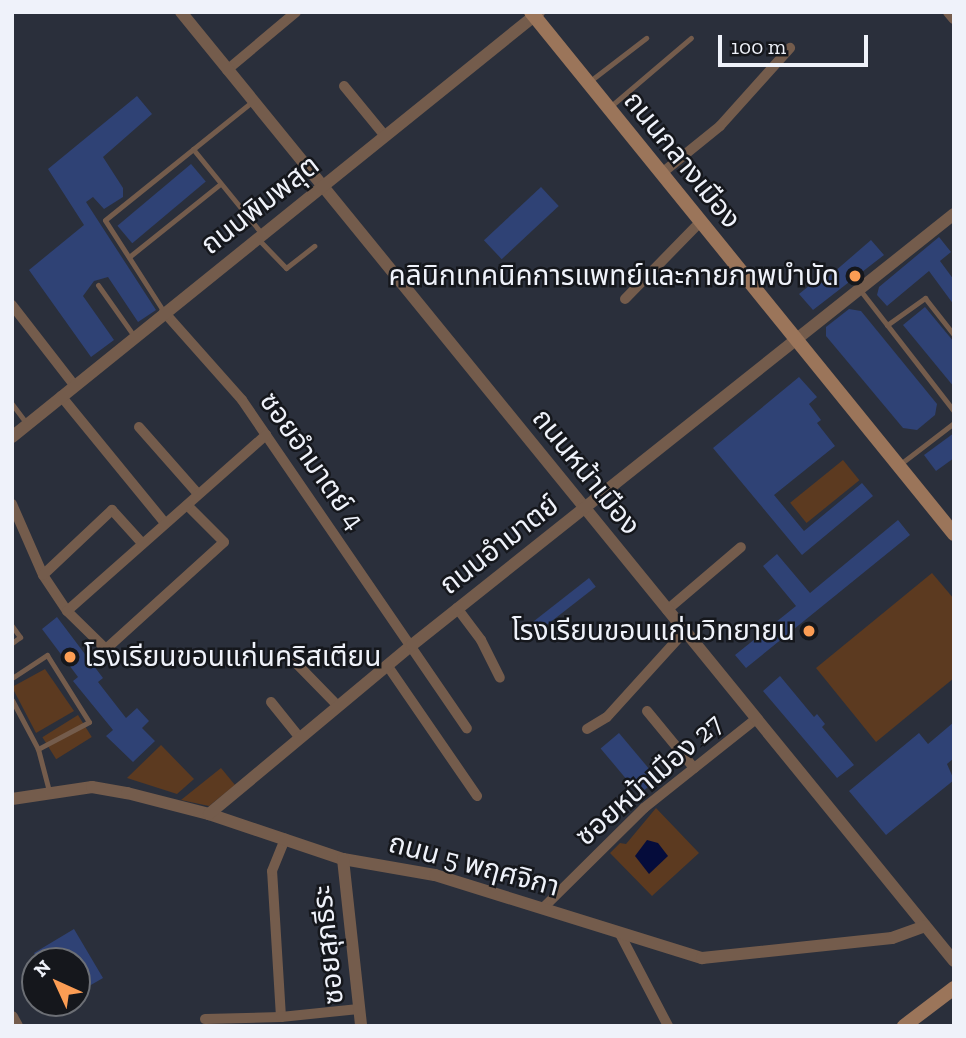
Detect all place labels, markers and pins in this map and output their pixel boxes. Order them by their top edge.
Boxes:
place label: คลินิกเทคนิคการแพทย์และกายภาพบำบัด [389,259,839,293]
marker: คลินิกเทคนิคการแพทย์และกายภาพบำบัด [845,266,865,286]
place label: โรงเรียนขอนแก่นวิทยายน [511,614,795,648]
marker: โรงเรียนขอนแก่นวิทยายน [801,623,817,639]
place label: โรงเรียนขอนแก่นคริสเตียน [84,640,381,674]
marker: โรงเรียนขอนแก่นคริสเตียน [62,649,78,665]

